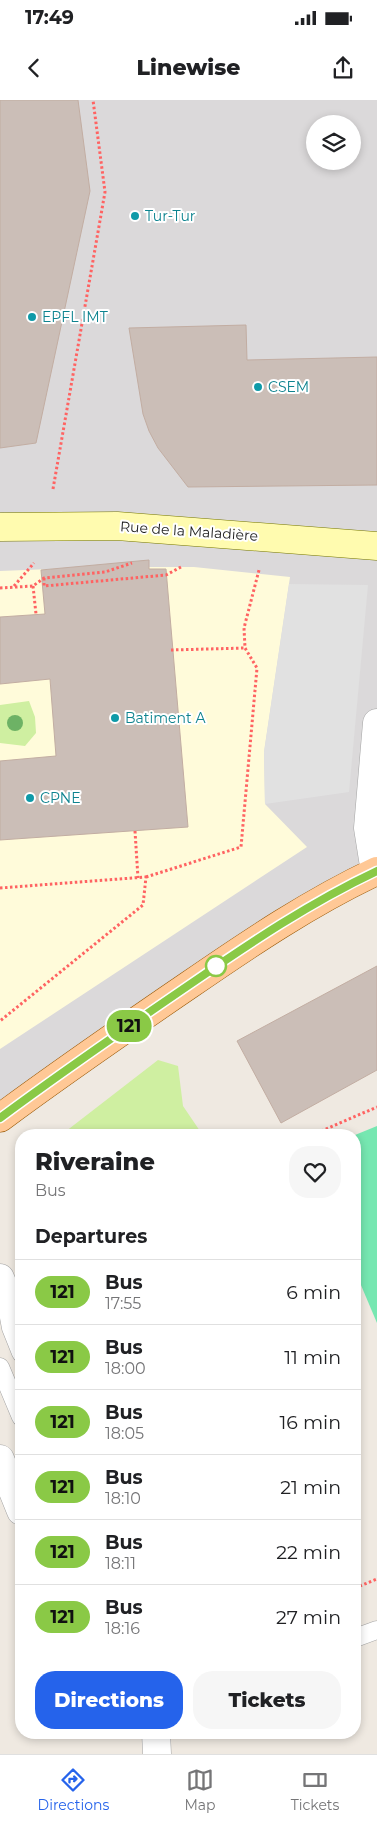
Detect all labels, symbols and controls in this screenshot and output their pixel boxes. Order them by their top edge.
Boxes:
text: 17:49 [25,6,74,29]
icon: back [20,54,48,82]
text: Linewise [137,54,240,81]
icon: share [329,54,357,82]
map controls [306,115,361,170]
button: layers [306,115,361,170]
place label: Tur-Tur [145,207,196,225]
marker: Tur-Tur [129,210,141,222]
place label: EPFL IMT [42,308,108,326]
marker: EPFL IMT [26,311,38,323]
place label: CSEM [268,378,309,396]
marker: CSEM [252,381,264,393]
street label: Rue de la Maladière [119,517,259,545]
place label: Batiment A [125,709,206,727]
marker: Batiment A [109,712,121,724]
place label: CPNE [40,789,81,807]
marker: CPNE [24,792,36,804]
unlabelled marker [205,955,227,977]
line badge: 121 [100,1010,158,1042]
text: 121 [117,1015,141,1037]
button: heart [289,1146,341,1198]
text: Riveraine [35,1147,155,1176]
text: Bus [35,1181,66,1200]
text: Departures [35,1225,147,1248]
text: Bus [105,1271,143,1294]
text: 121 [50,1281,75,1303]
text: 6 min [286,1281,341,1304]
text: 17:55 [105,1294,141,1313]
text: Bus [105,1336,143,1359]
text: 121 [50,1346,75,1368]
text: 11 min [284,1346,341,1369]
text: 18:00 [105,1359,146,1378]
text: Bus [105,1401,143,1424]
text: 121 [50,1411,75,1433]
text: 16 min [279,1411,341,1434]
text: 18:05 [105,1424,144,1443]
text: Bus [105,1466,143,1489]
text: 121 [50,1476,75,1498]
text: 21 min [280,1476,341,1499]
text: 18:10 [105,1489,141,1508]
text: Bus [105,1531,143,1554]
text: 121 [50,1541,75,1563]
text: 22 min [276,1541,341,1564]
text: 18:11 [105,1554,136,1573]
text: Bus [105,1596,143,1619]
text: 121 [50,1606,75,1628]
text: 27 min [276,1606,341,1629]
text: 18:16 [105,1619,140,1638]
button: Directions [35,1671,183,1729]
button: Tickets [193,1671,341,1729]
tab: Directions [38,1766,109,1814]
tab: Map [184,1766,216,1814]
tab: Tickets [291,1766,339,1814]

